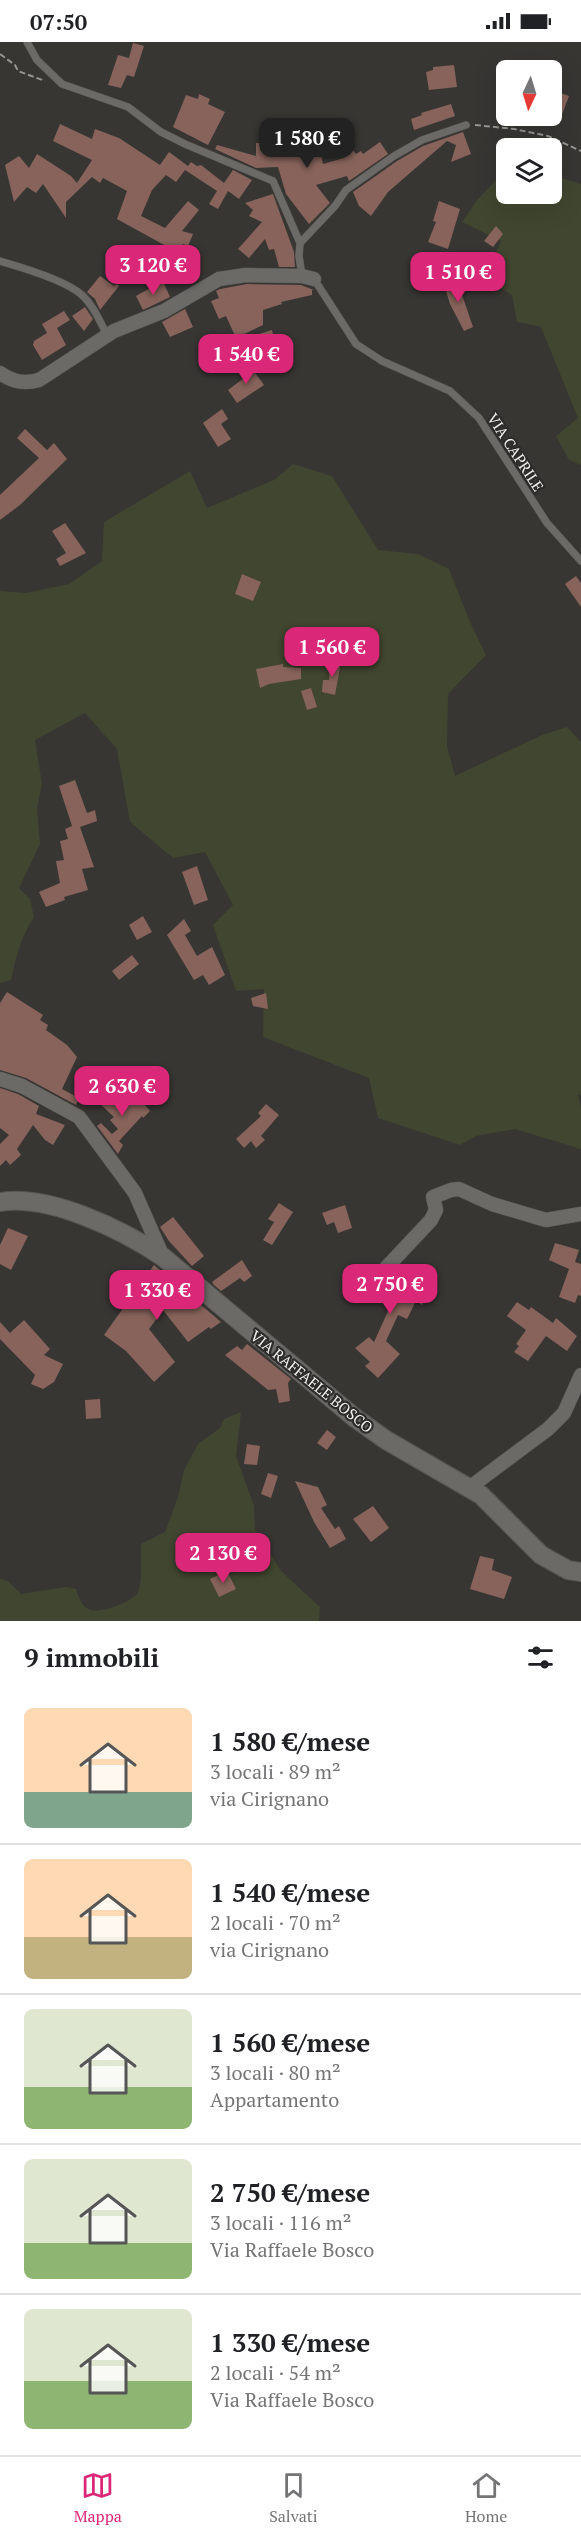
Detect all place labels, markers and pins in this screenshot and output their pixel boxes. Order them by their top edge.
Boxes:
pin: 1 580 € [252,118,362,169]
pin: 3 120 € [98,245,208,296]
pin: 1 510 € [403,252,513,303]
pin: 1 540 € [191,334,301,385]
pin: 1 560 € [277,627,387,678]
pin: 2 630 € [67,1066,177,1117]
pin: 2 750 € [335,1264,445,1315]
pin: 1 330 € [102,1270,212,1321]
pin: 2 130 € [168,1533,278,1584]

